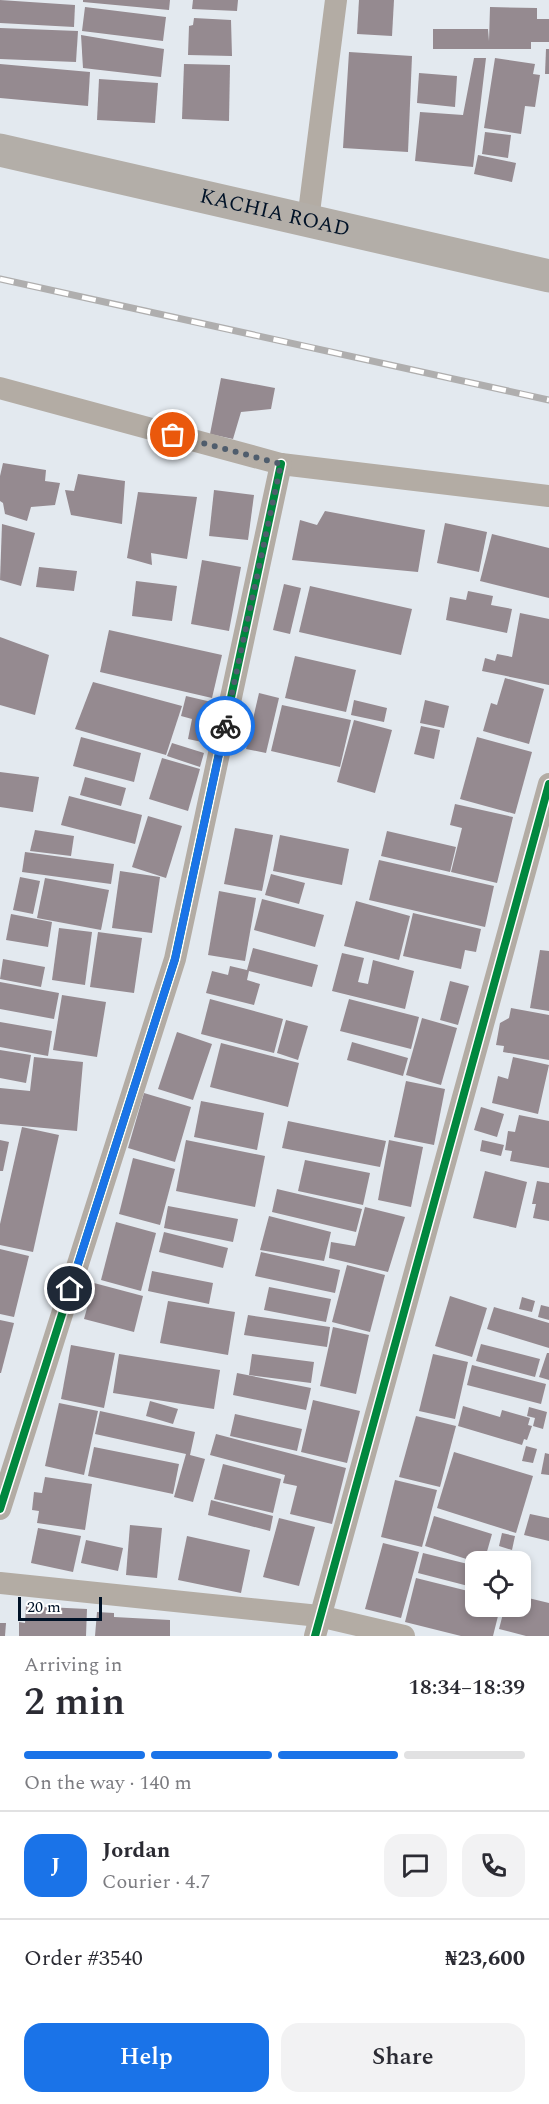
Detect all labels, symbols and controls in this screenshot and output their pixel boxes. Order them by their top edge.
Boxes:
street label: KACHIA ROAD [197,180,353,246]
pin [147,409,198,460]
icon: bag [156,418,189,451]
courier [195,696,255,756]
icon: bike [209,710,242,743]
pin [44,1263,95,1314]
icon: home [53,1272,86,1305]
map controls [465,1551,531,1617]
button: locate [465,1551,531,1617]
scale bar [18,1594,102,1622]
text: 20 m [27,1595,61,1619]
text: Arriving in [24,1650,122,1680]
text: 18:34–18:39 [408,1671,525,1704]
text: 2 min [24,1673,125,1732]
text: On the way · 140 m [24,1768,192,1798]
text: Jordan [102,1834,170,1867]
button: chat [384,1834,447,1897]
button: phone [462,1834,525,1897]
text: J [51,1849,60,1882]
text: Courier · 4.7 [102,1867,210,1897]
text: Order #3540 [24,1942,143,1975]
text: ₦23,600 [445,1942,525,1975]
button: Help [24,2023,269,2092]
button: Share [281,2023,525,2092]

